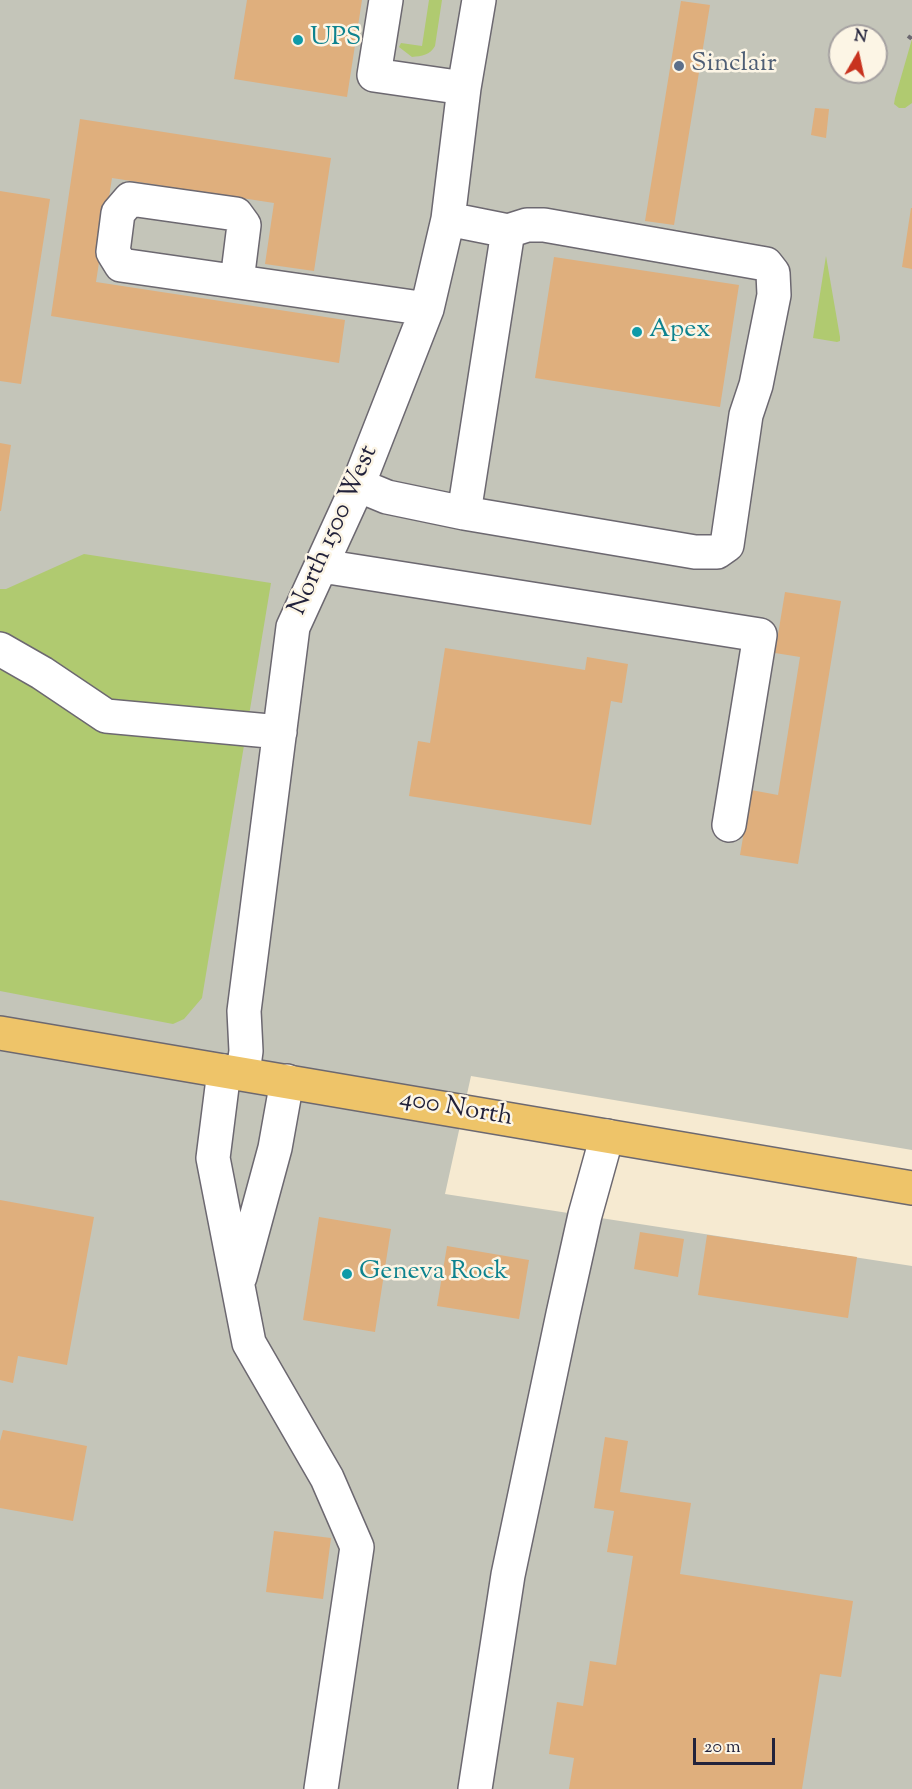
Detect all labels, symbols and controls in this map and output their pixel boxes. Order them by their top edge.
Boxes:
place label: UPS [310,24,361,56]
north arrow [828,24,888,84]
text: N [852,25,869,50]
marker: UPS [291,33,305,47]
place label: Sinclair [691,50,777,82]
marker: Sinclair [672,59,686,73]
place label: Apex [649,316,710,348]
marker: Apex [630,325,644,339]
street label: North 1500 West [284,441,386,621]
street label: 400 North [397,1085,515,1135]
place label: Geneva Rock [359,1258,508,1290]
marker: Geneva Rock [340,1267,354,1281]
scale bar [696,1726,778,1764]
text: 20 m [704,1735,741,1761]

